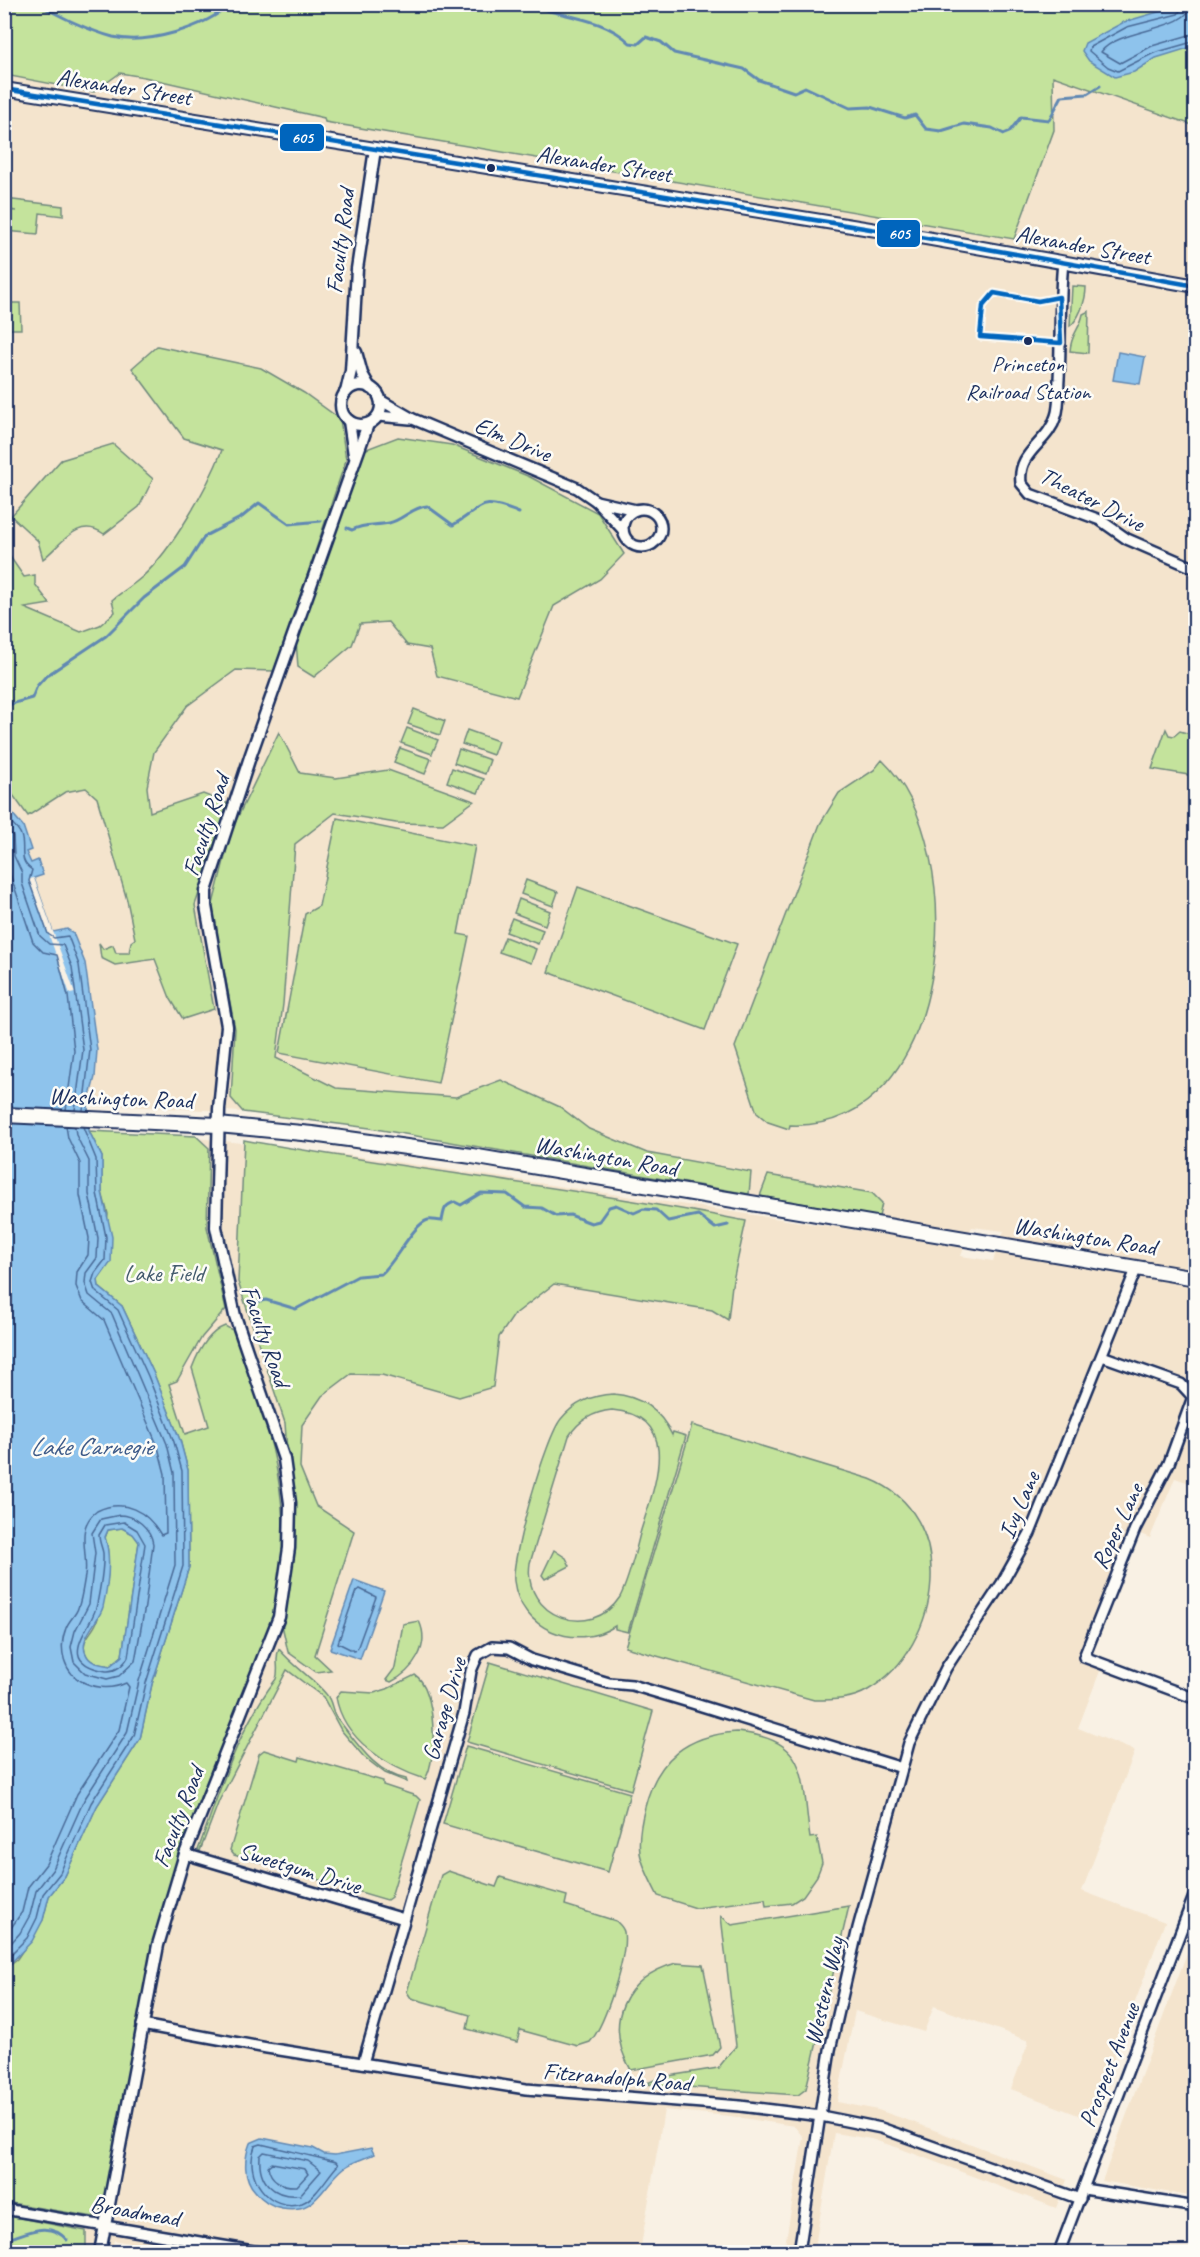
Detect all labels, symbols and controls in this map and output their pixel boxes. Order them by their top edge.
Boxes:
street label: Alexander Street [54,62,196,113]
line badge: 605 [279,123,325,152]
text: 605 [291,128,315,148]
street label: Alexander Street [534,139,676,190]
unlabelled marker [485,162,497,174]
street label: Faculty Road [319,183,362,295]
street label: Alexander Street [1013,218,1155,272]
line badge: 605 [876,219,921,248]
text: 605 [888,224,912,244]
marker: Princeton Railroad Station [1022,335,1034,347]
place label: Princeton Railroad Station [966,350,1091,406]
street label: Elm Drive [470,410,558,469]
street label: Theater Drive [1035,460,1151,539]
street label: Faculty Road [175,767,238,880]
street label: Washington Road [49,1080,197,1116]
street label: Washington Road [533,1129,683,1184]
street label: Washington Road [1012,1210,1162,1263]
park label: Lake Field [124,1258,208,1288]
street label: Faculty Road [235,1281,298,1394]
water label: Lake Carnegie [30,1430,156,1463]
street label: Ivy Lane [991,1465,1047,1543]
street label: Roper Lane [1084,1476,1151,1574]
street label: Garage Drive [415,1652,474,1764]
street label: Faculty Road [145,1759,212,1871]
street label: Sweetgum Drive [235,1835,367,1901]
street label: Western Way [797,1932,851,2048]
street label: Prospect Avenue [1072,1997,1147,2131]
street label: Fitzrandolph Road [542,2056,696,2099]
street label: Broadmead [88,2188,185,2234]

